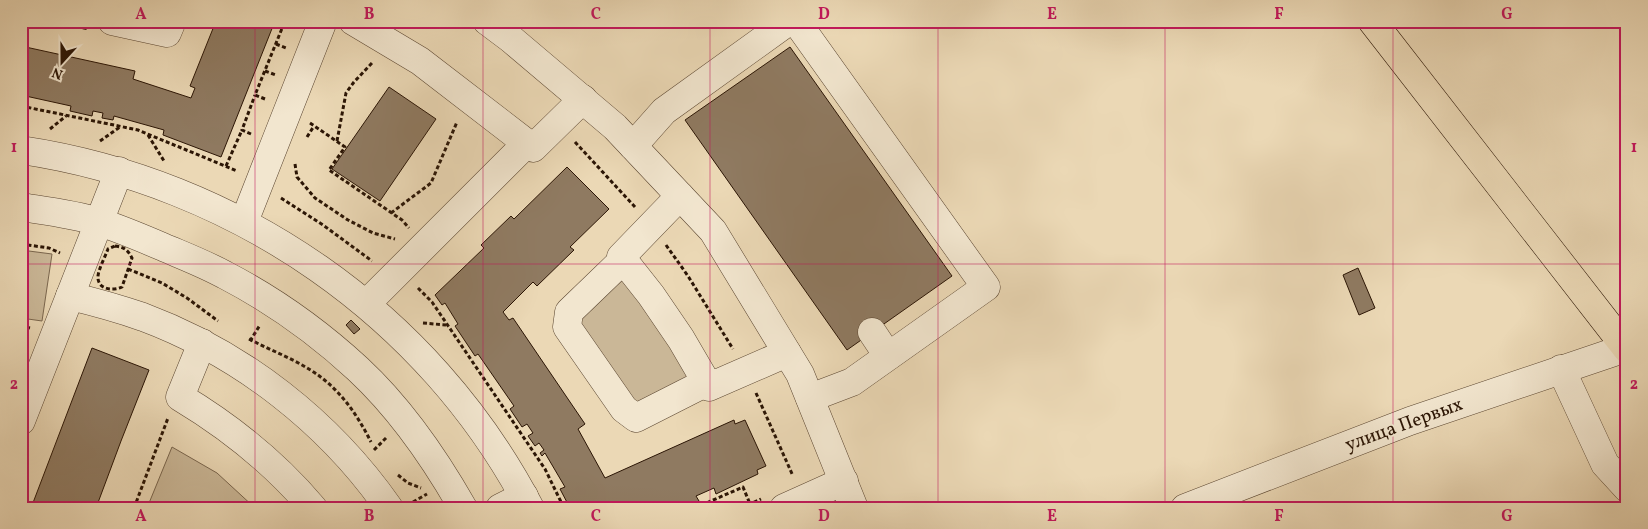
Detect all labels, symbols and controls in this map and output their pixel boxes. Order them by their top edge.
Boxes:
text: A [135,4,147,26]
text: B [364,4,375,26]
text: C [591,4,601,26]
text: D [818,4,830,26]
text: E [1047,4,1057,26]
text: F [1274,4,1284,26]
text: G [1501,4,1513,26]
north arrow [38,38,88,88]
text: N [50,62,66,83]
text: 1 [11,137,17,159]
text: 1 [1631,137,1637,159]
text: 2 [10,374,18,396]
text: 2 [1630,374,1638,396]
street label: улица Первых [1341,392,1467,458]
text: A [135,506,147,528]
text: B [364,506,375,528]
text: C [591,506,601,528]
text: D [818,506,830,528]
text: E [1047,506,1057,528]
text: F [1274,506,1284,528]
text: G [1501,506,1513,528]

